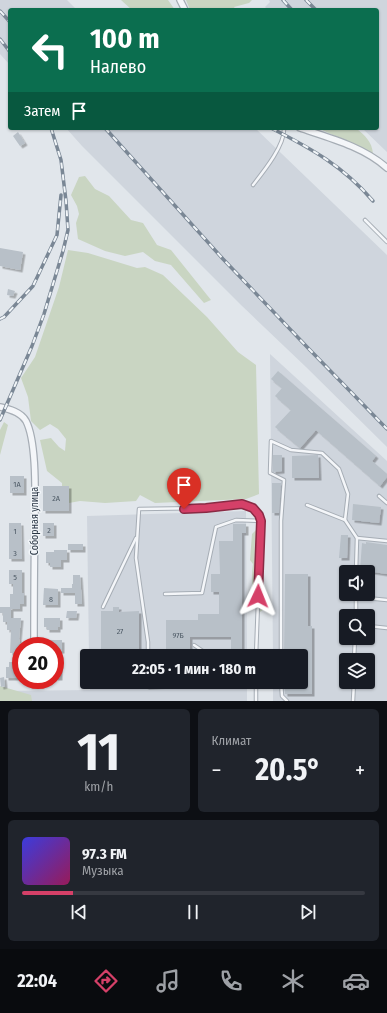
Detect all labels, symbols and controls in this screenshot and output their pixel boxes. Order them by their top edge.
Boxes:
text: 100 m [90,22,160,55]
icon: left [24,24,76,76]
text: Налево [90,56,146,78]
icon: arrive [68,100,90,122]
text: Затем [24,102,60,120]
pin [167,468,201,509]
icon: arrive [173,474,195,496]
house number: 1А [13,480,21,489]
street label: Соборная улица [29,487,41,555]
house number: 2А [52,494,61,503]
house number: 2 [47,526,51,535]
house number: 1 [13,527,17,536]
house number: 3 [13,549,17,558]
map controls [339,565,375,689]
button: sound [339,565,375,601]
house number: 5 [13,573,17,582]
position arrow [237,575,279,617]
house number: 8 [49,595,53,604]
button: search [339,609,375,645]
house number: 27 [117,627,124,636]
house number: 97Б [172,631,184,640]
speed limit sign: 20 [12,637,64,689]
button: layers [339,653,375,689]
text: 22:05 · 1 мин · 180 m [132,660,256,678]
text: 11 [77,721,120,784]
text: Климат [212,733,251,748]
text: 20.5° [255,752,321,788]
text: − [212,757,221,784]
text: + [355,757,365,784]
text: km/h [84,779,113,794]
text: 97.3 FM [82,845,127,863]
text: Музыка [82,863,124,878]
icon: previous [68,901,90,923]
icon: pause [182,901,204,923]
icon: next [297,901,319,923]
icon: directions [92,967,120,995]
icon: music [154,967,182,995]
icon: phone [217,967,245,995]
icon: climate [279,967,307,995]
icon: car [342,967,370,995]
text: 22:04 [17,970,57,992]

